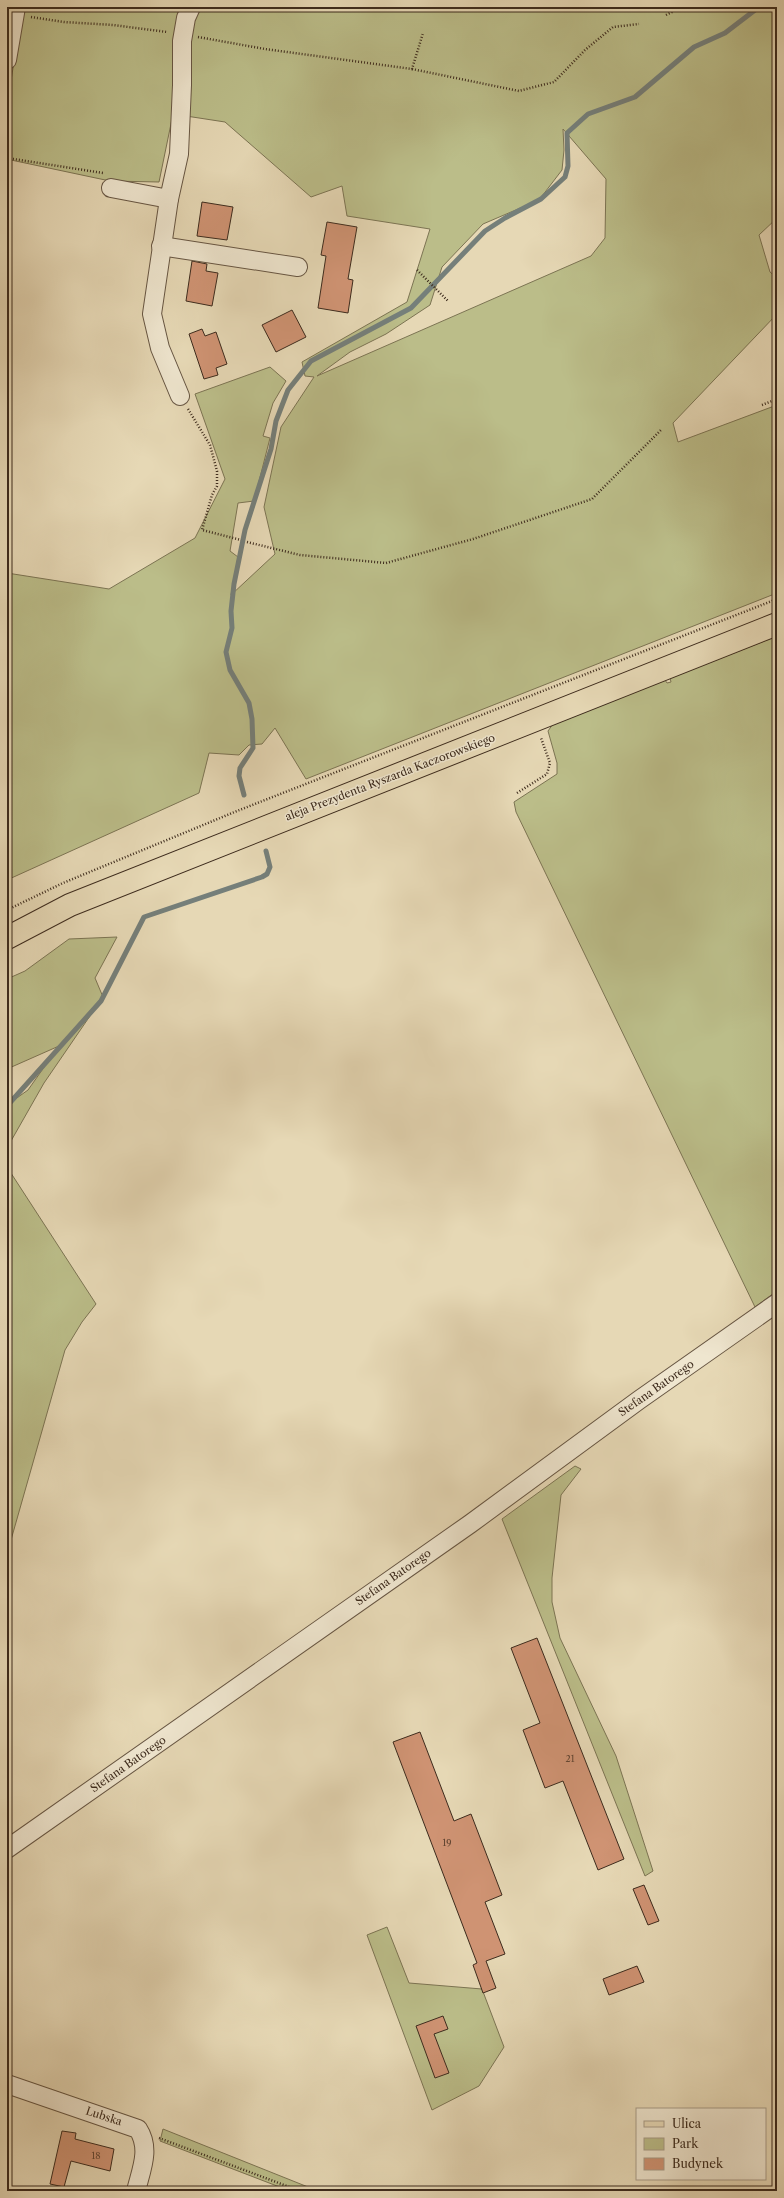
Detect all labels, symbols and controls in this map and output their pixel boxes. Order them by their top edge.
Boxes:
street label: aleja Prezydenta Ryszarda Kaczorowskiego [283,730,497,824]
street label: Stefana Batorego [615,1357,697,1419]
street label: Stefana Batorego [352,1546,434,1608]
street label: Stefana Batorego [87,1733,169,1795]
house number: 21 [566,1753,575,1764]
house number: 19 [442,1837,452,1848]
street label: Lubska [84,2104,124,2128]
legend [636,2108,766,2180]
text: Ulica [672,2116,702,2131]
text: Park [672,2136,699,2151]
house number: 18 [91,2150,101,2161]
text: Budynek [672,2156,724,2171]

